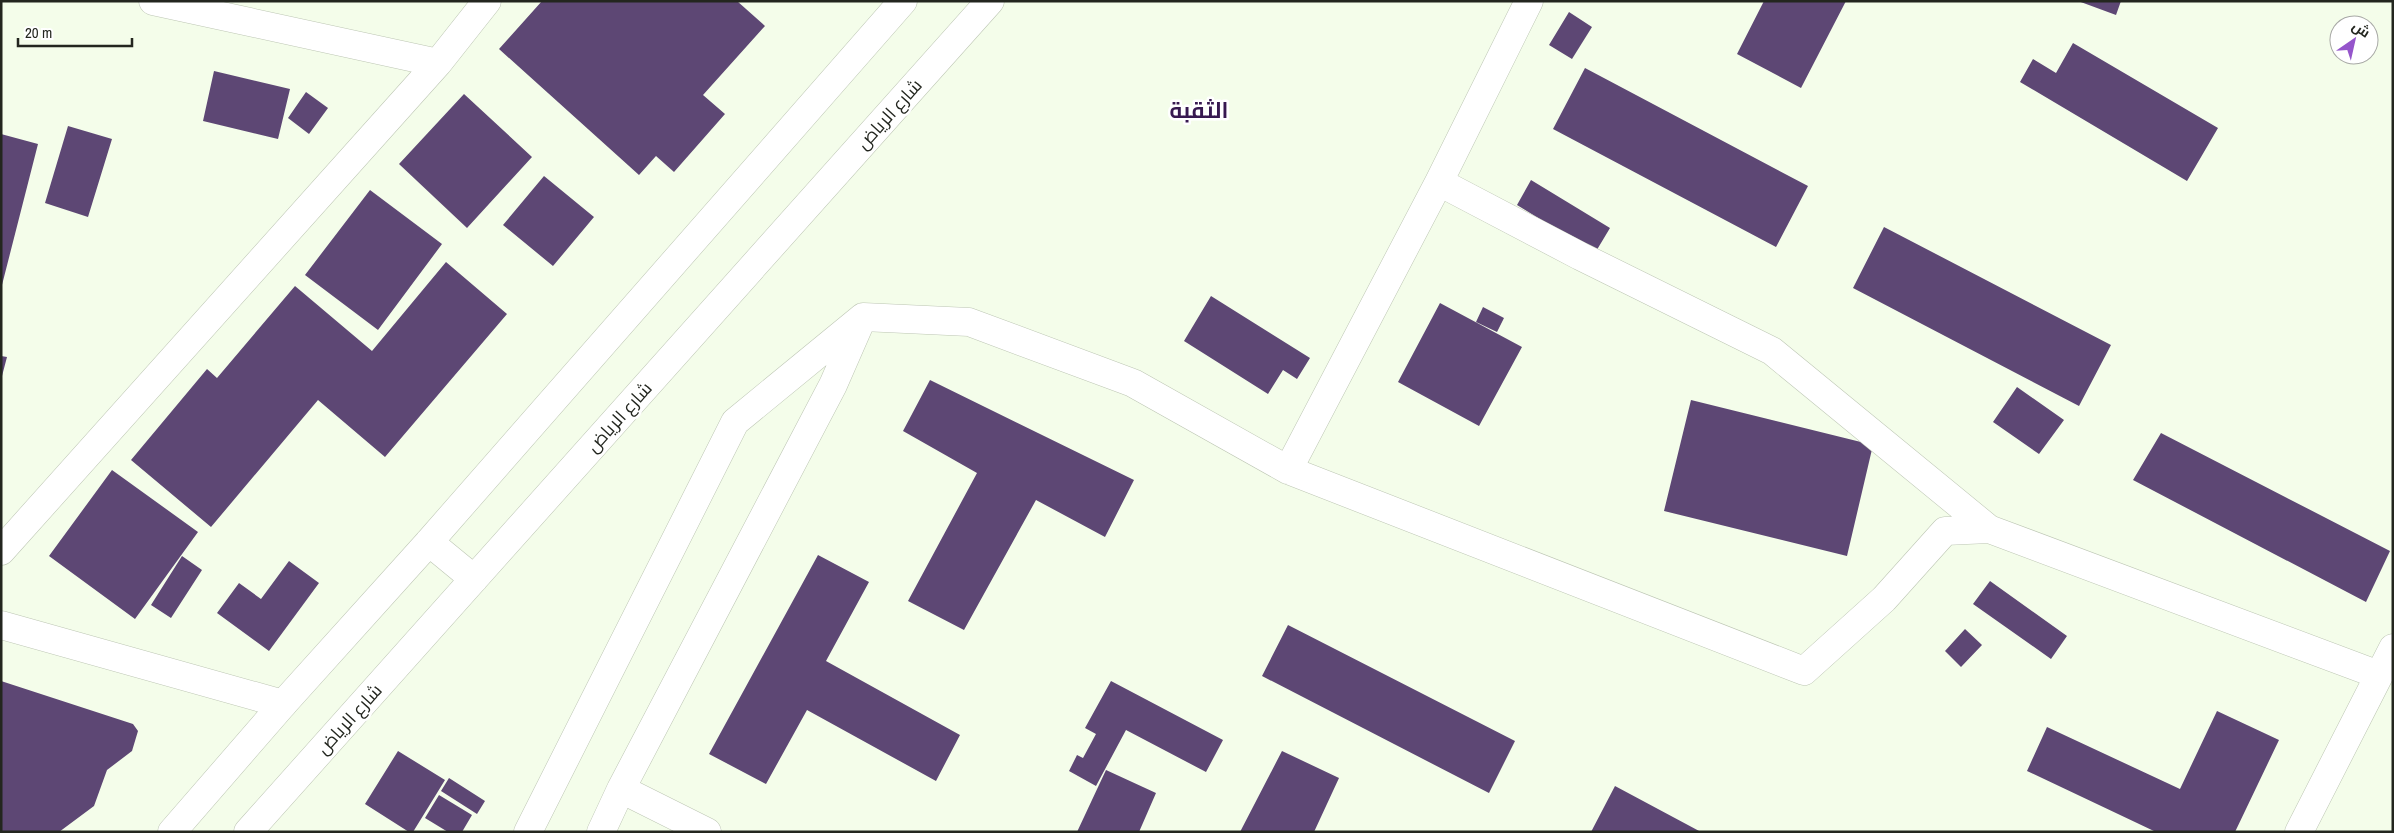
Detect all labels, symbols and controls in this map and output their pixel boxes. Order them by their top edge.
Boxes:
scale bar [18,15,131,47]
north arrow [2329,15,2379,65]
text: ش [2349,17,2374,42]
text: 20 m [25,22,52,43]
street label: شارع الرياض [851,73,927,155]
district label: الثقبة [1170,95,1228,125]
street label: شارع الرياض [581,376,657,458]
street label: شارع الرياض [311,678,387,760]

